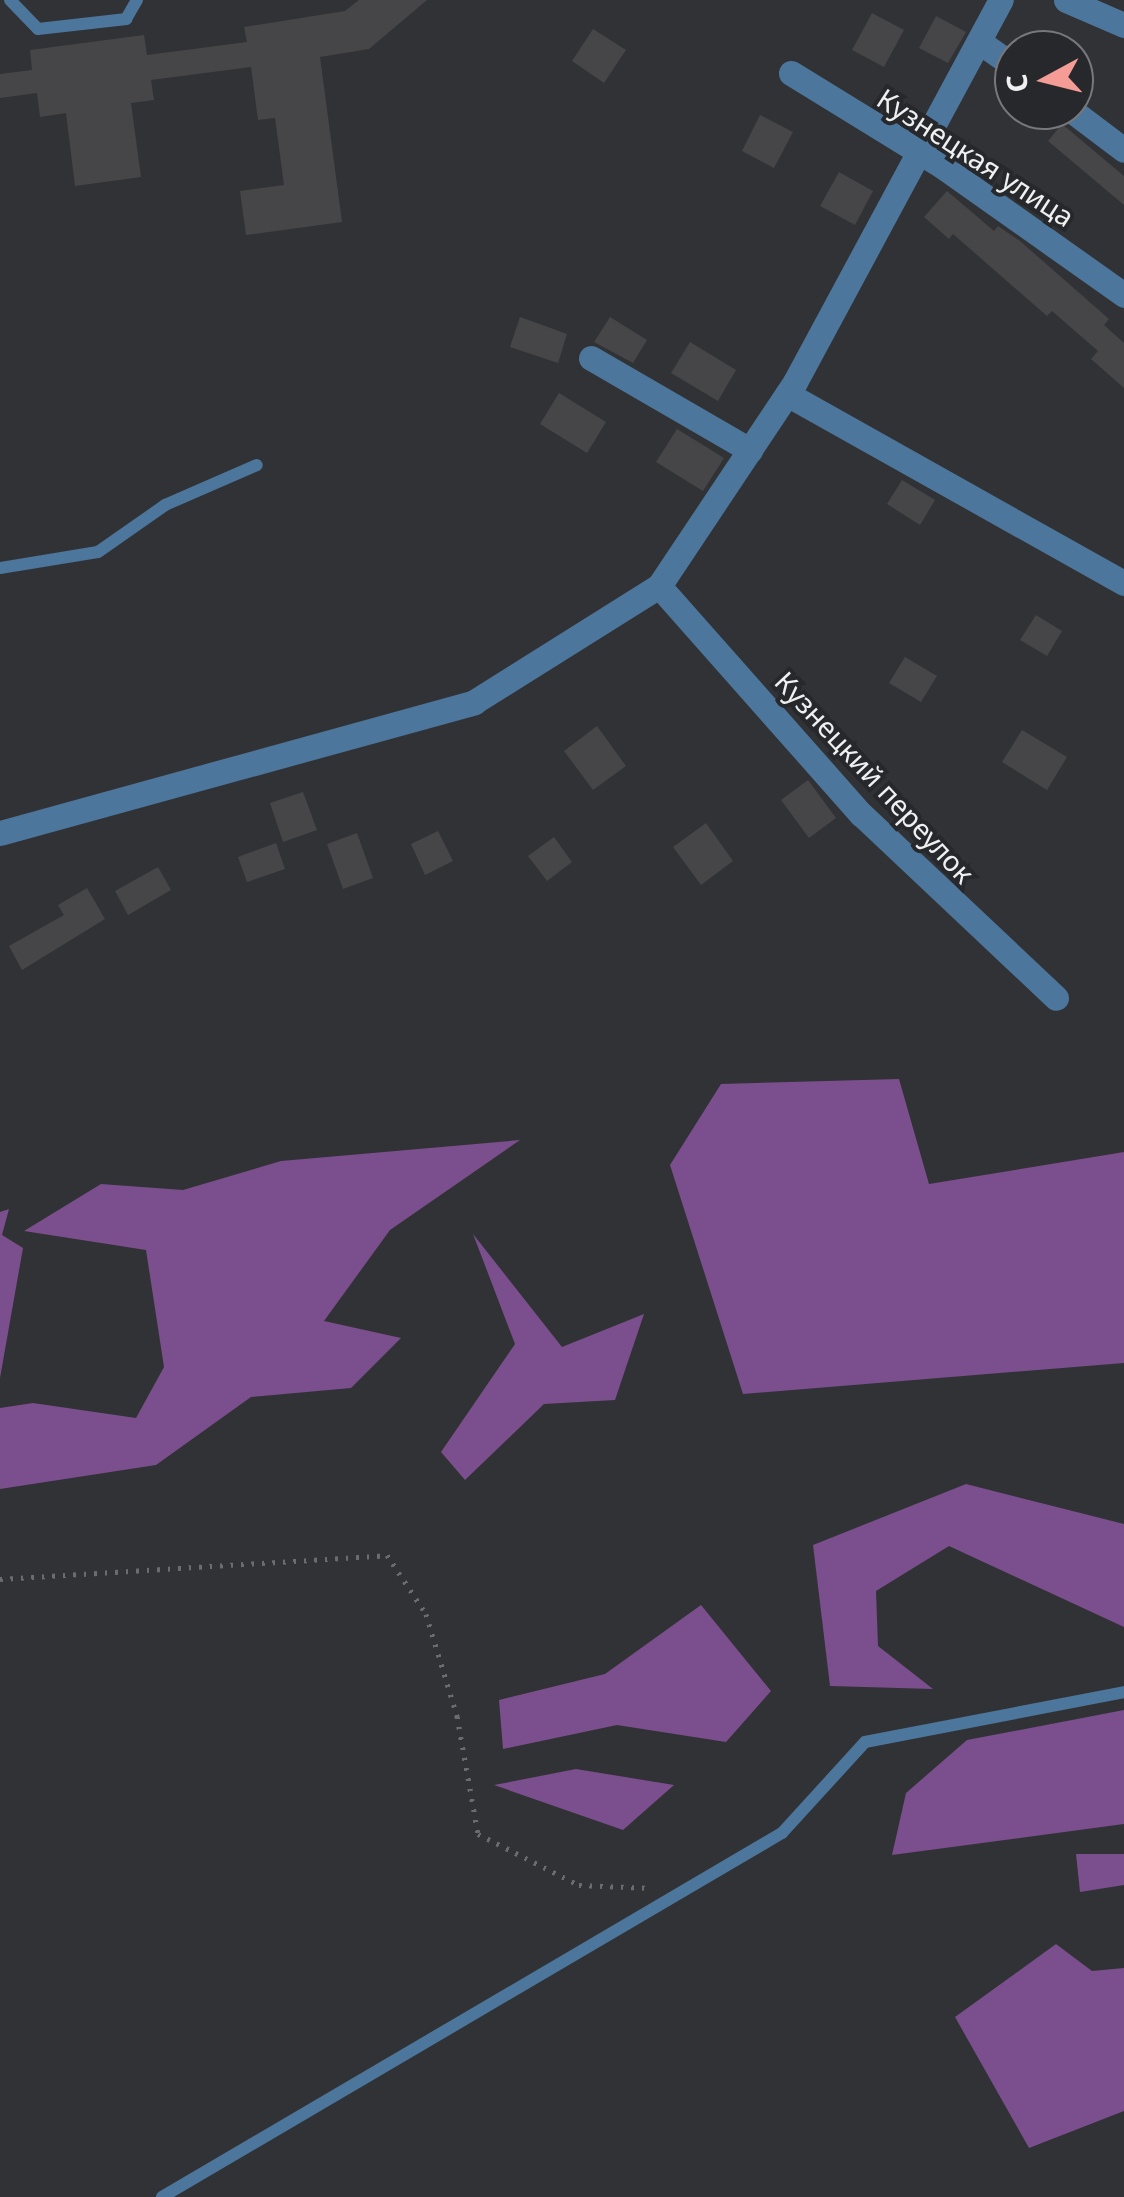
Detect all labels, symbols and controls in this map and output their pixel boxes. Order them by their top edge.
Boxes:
north arrow [994,30,1094,130]
text: С [996,72,1036,95]
street label: Кузнецкая улица [871,81,1081,233]
street label: Кузнецкий переулок [768,664,982,890]

